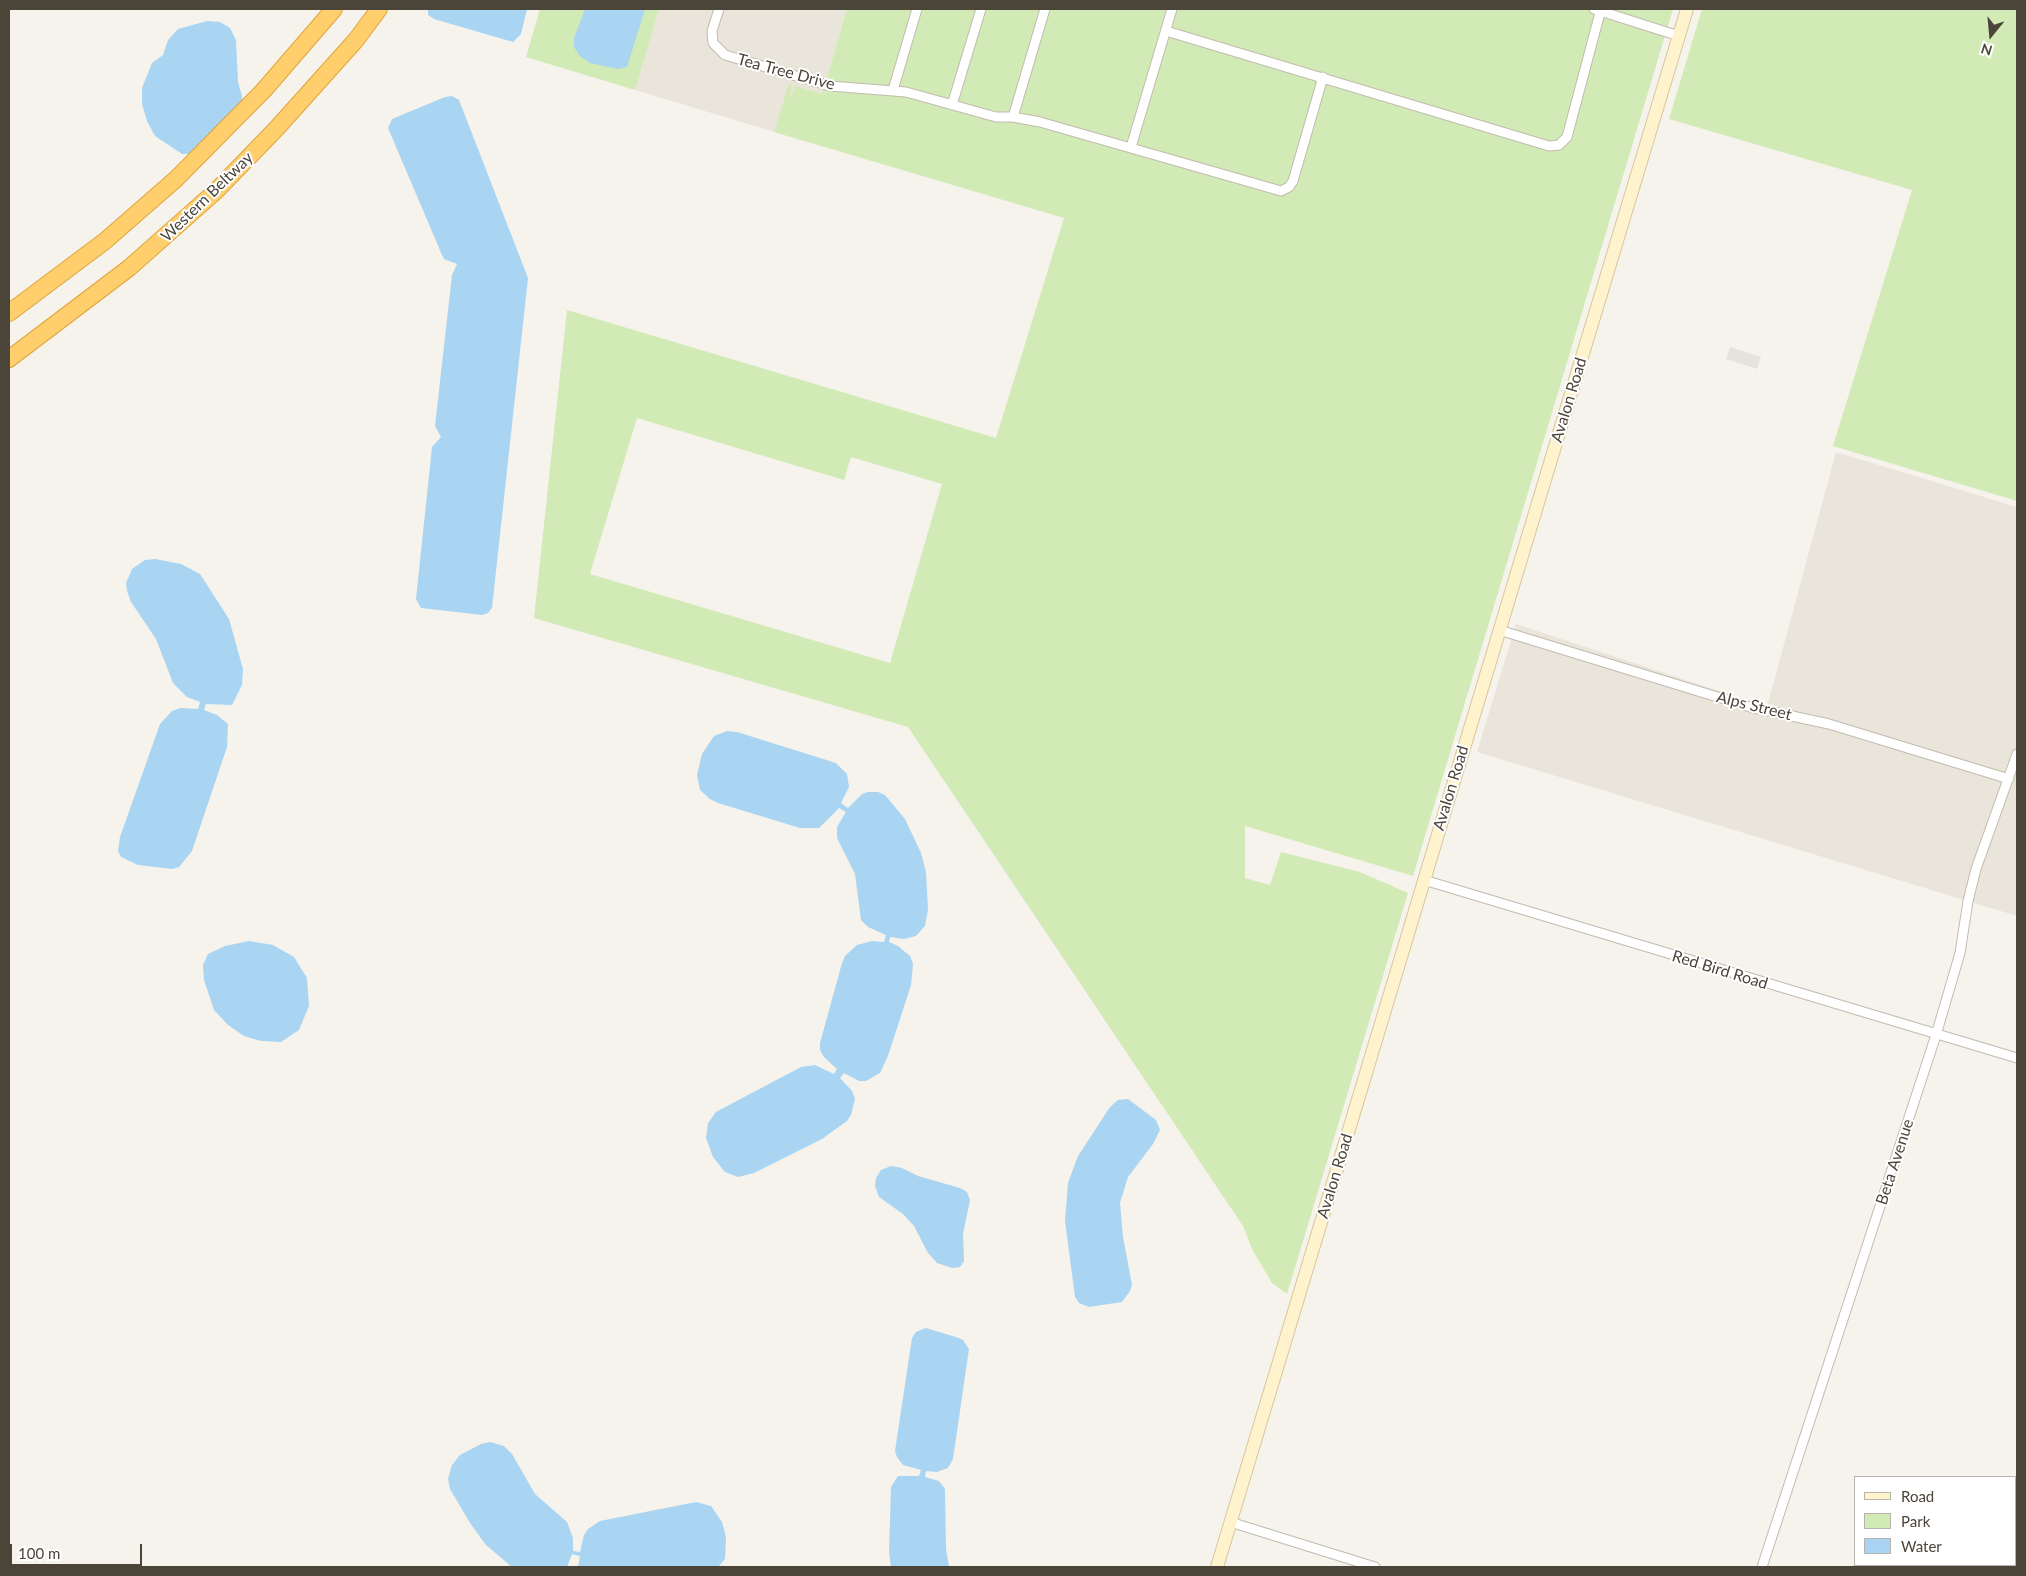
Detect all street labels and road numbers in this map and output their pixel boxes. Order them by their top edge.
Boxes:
street label: Tea Tree Drive [735,50,837,94]
street label: Western Beltway [157,148,257,246]
street label: Avalon Road [1547,355,1591,445]
street label: Alps Street [1714,687,1794,725]
street label: Avalon Road [1429,743,1473,833]
street label: Red Bird Road [1670,946,1770,994]
street label: Beta Avenue [1872,1117,1918,1207]
street label: Avalon Road [1313,1131,1357,1221]

